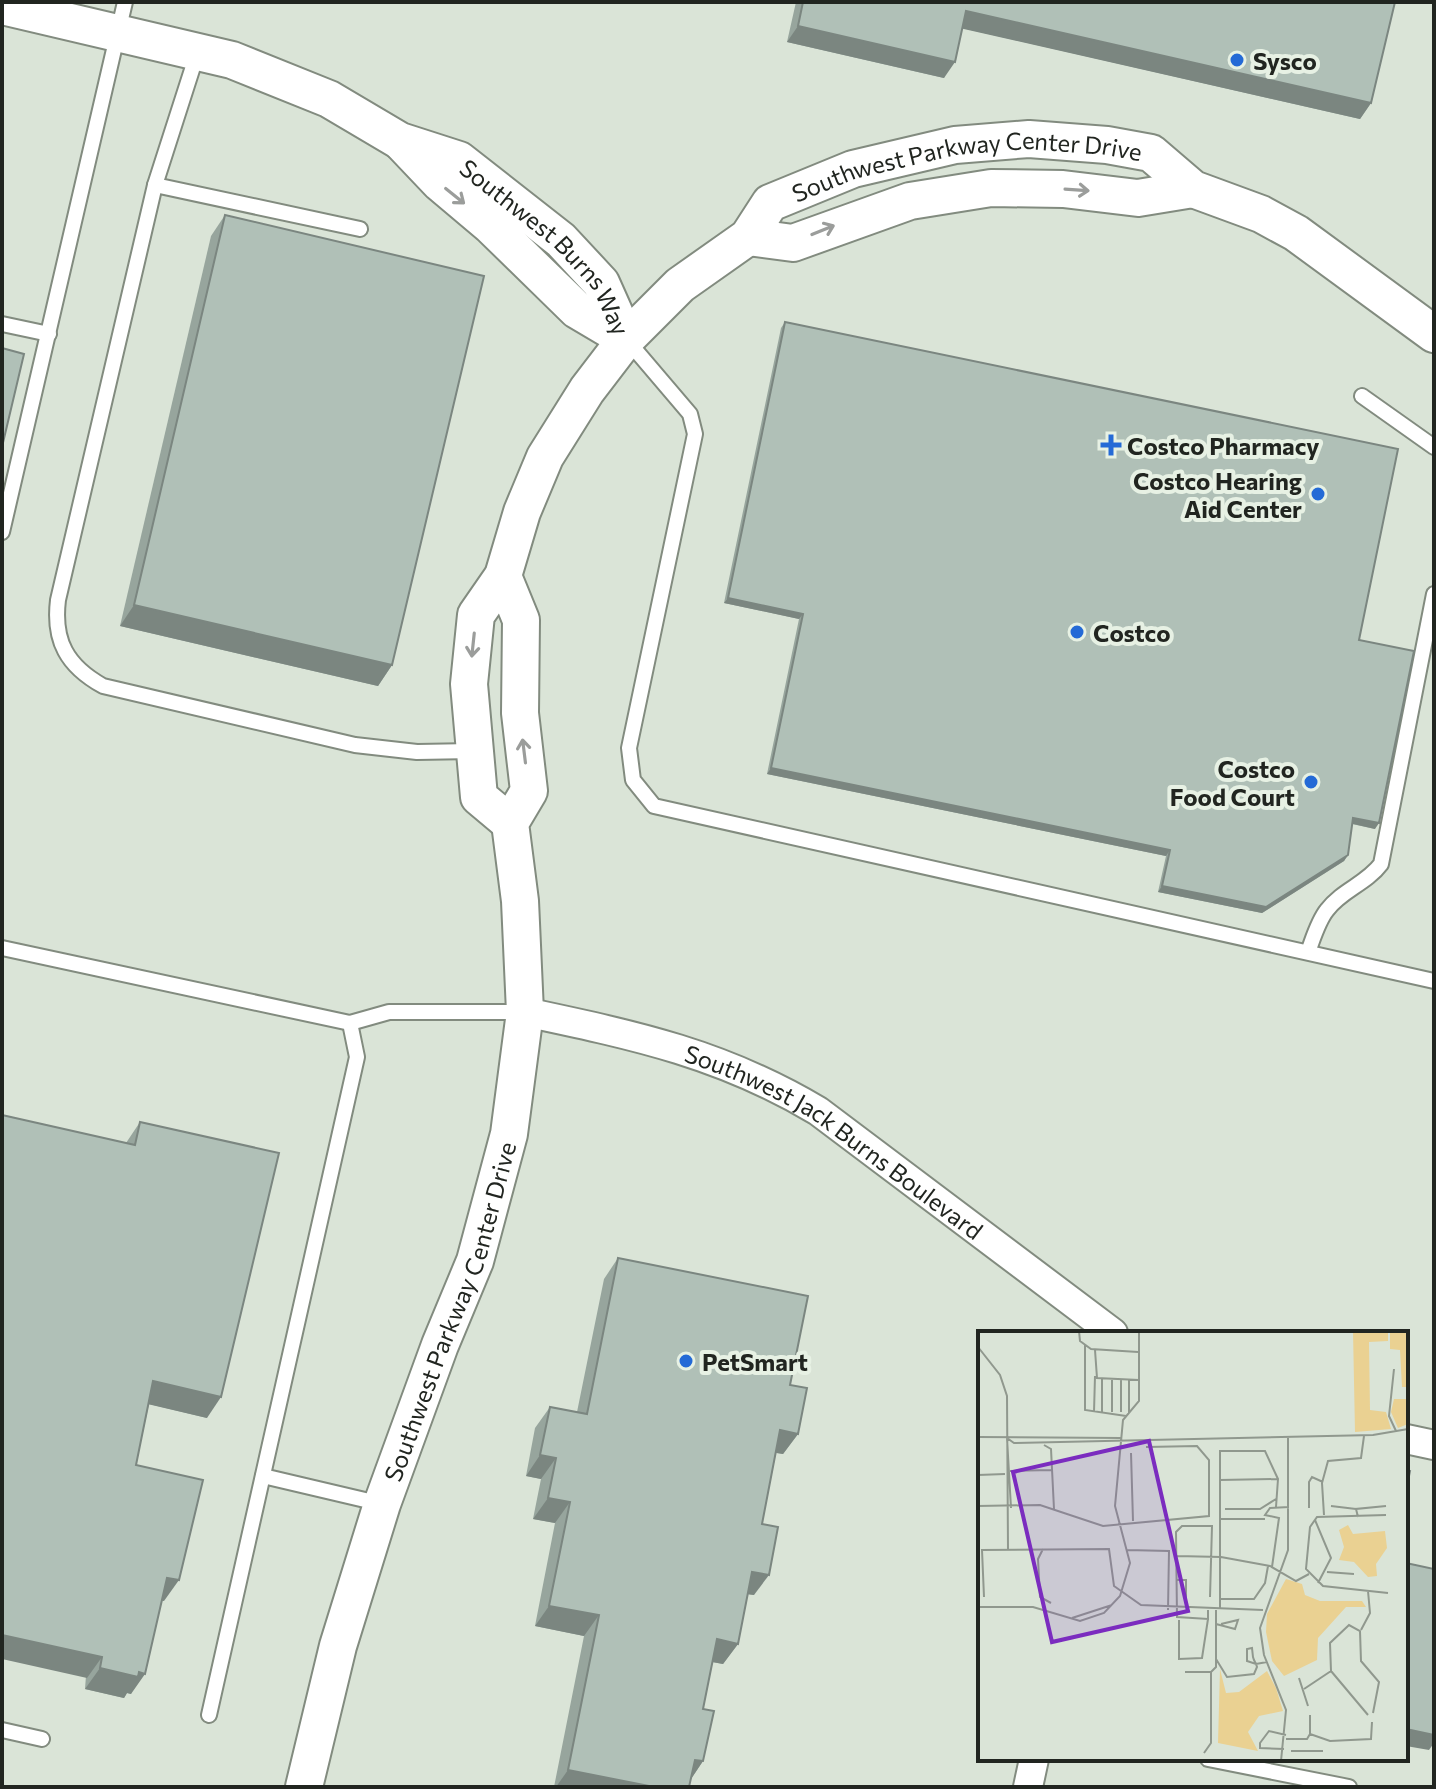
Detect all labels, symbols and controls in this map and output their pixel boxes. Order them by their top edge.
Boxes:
place label: Sysco [1253,46,1317,75]
marker: Sysco [1228,51,1246,69]
street label: Southwest Parkway Center Drive [787,124,1145,207]
street label: Southwest Burns Way [455,152,637,339]
one-way arrow [1063,183,1090,198]
one-way arrow [444,187,465,205]
one-way arrow [810,221,835,236]
place label: Costco Pharmacy [1127,431,1320,460]
marker: Costco Pharmacy [1102,436,1120,454]
place label: Costco Hearing Aid Center [1133,466,1302,523]
marker: Costco Hearing Aid Center [1309,485,1327,503]
place label: Costco [1093,618,1171,647]
marker: Costco [1068,623,1086,641]
one-way arrow [465,631,480,658]
one-way arrow [517,738,532,765]
place label: Costco Food Court [1170,754,1295,811]
marker: Costco Food Court [1302,773,1320,791]
street label: Southwest Jack Burns Boulevard [681,1038,989,1245]
street label: Southwest Parkway Center Drive [377,1138,521,1485]
inset map [978,1331,1408,1761]
place label: PetSmart [702,1347,808,1376]
marker: PetSmart [677,1352,695,1370]

